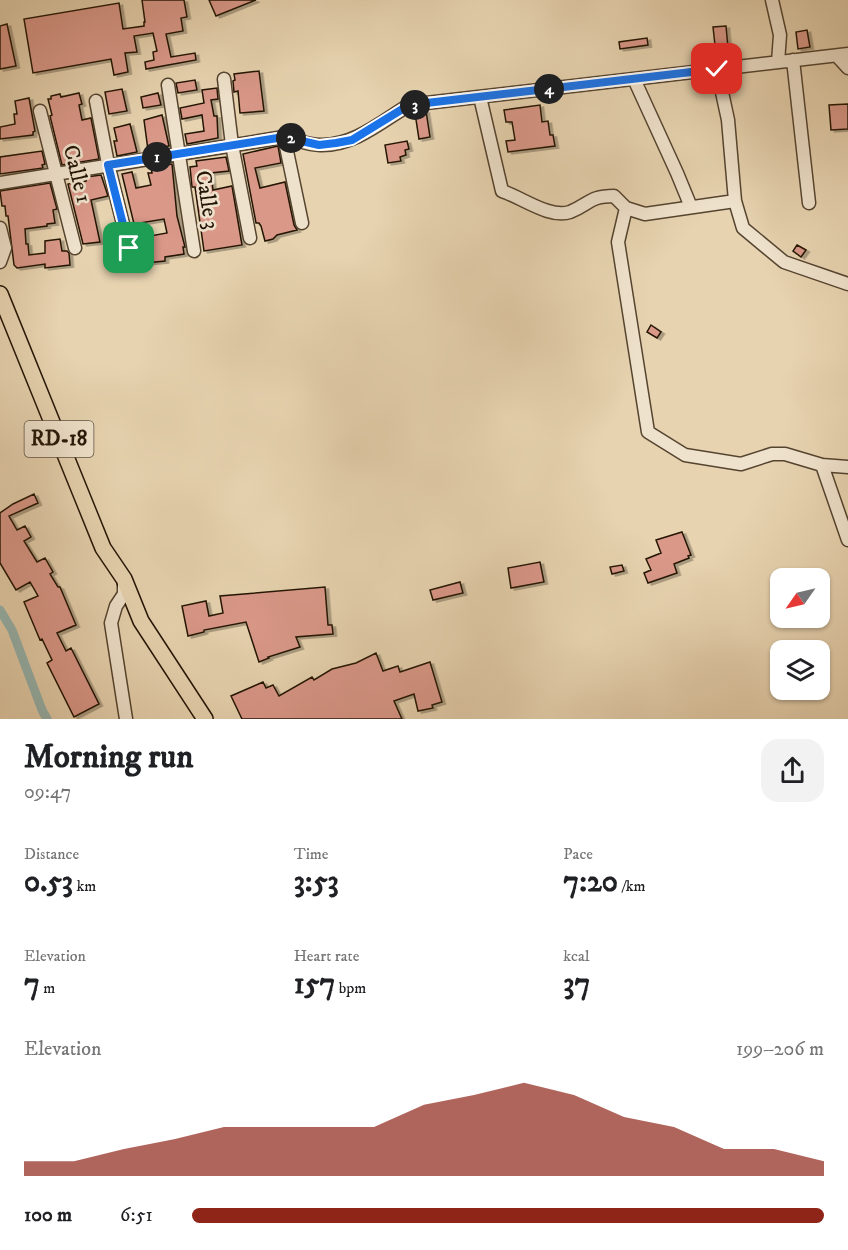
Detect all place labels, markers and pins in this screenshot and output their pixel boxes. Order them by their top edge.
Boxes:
pin [691,43,742,94]
pin: 4 [534,74,564,104]
pin: 3 [400,90,430,120]
pin: 2 [276,123,306,153]
pin: 1 [142,142,172,172]
pin [103,222,154,273]

